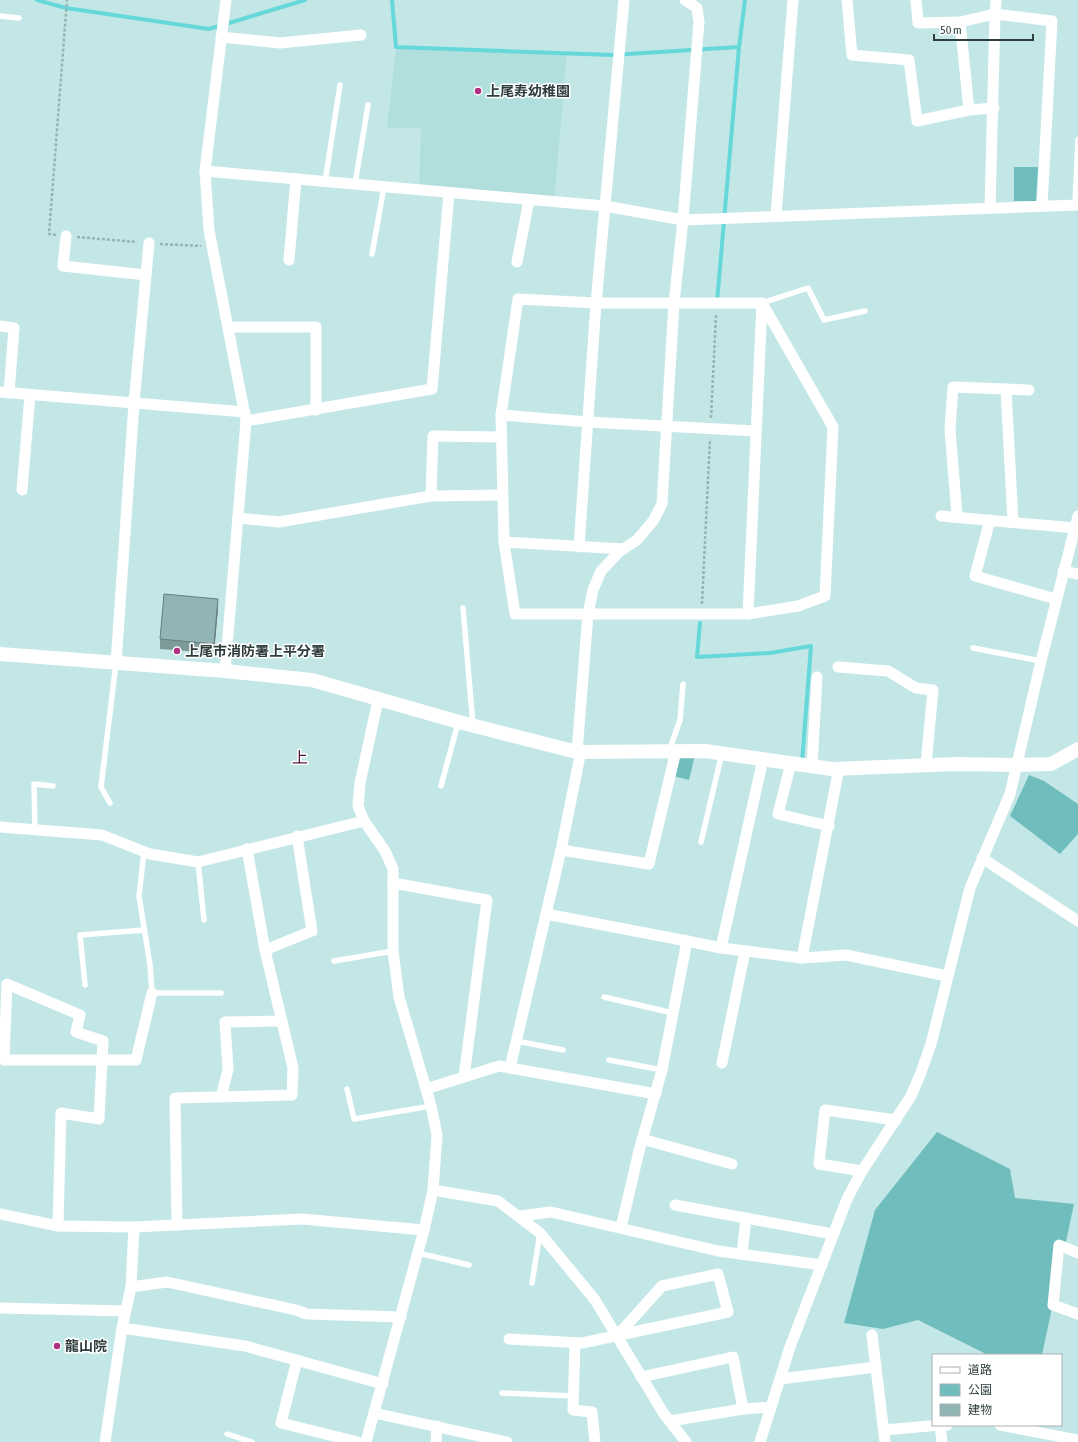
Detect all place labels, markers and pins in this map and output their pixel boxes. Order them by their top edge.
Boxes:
place label: 上尾寿幼稚園 [486,83,570,99]
marker: 上尾寿幼稚園 [473,86,483,96]
place label: 上尾市消防署上平分署 [185,643,325,659]
marker: 上尾市消防署上平分署 [172,646,182,656]
place label: 龍山院 [65,1338,107,1354]
marker: 龍山院 [52,1341,62,1351]

